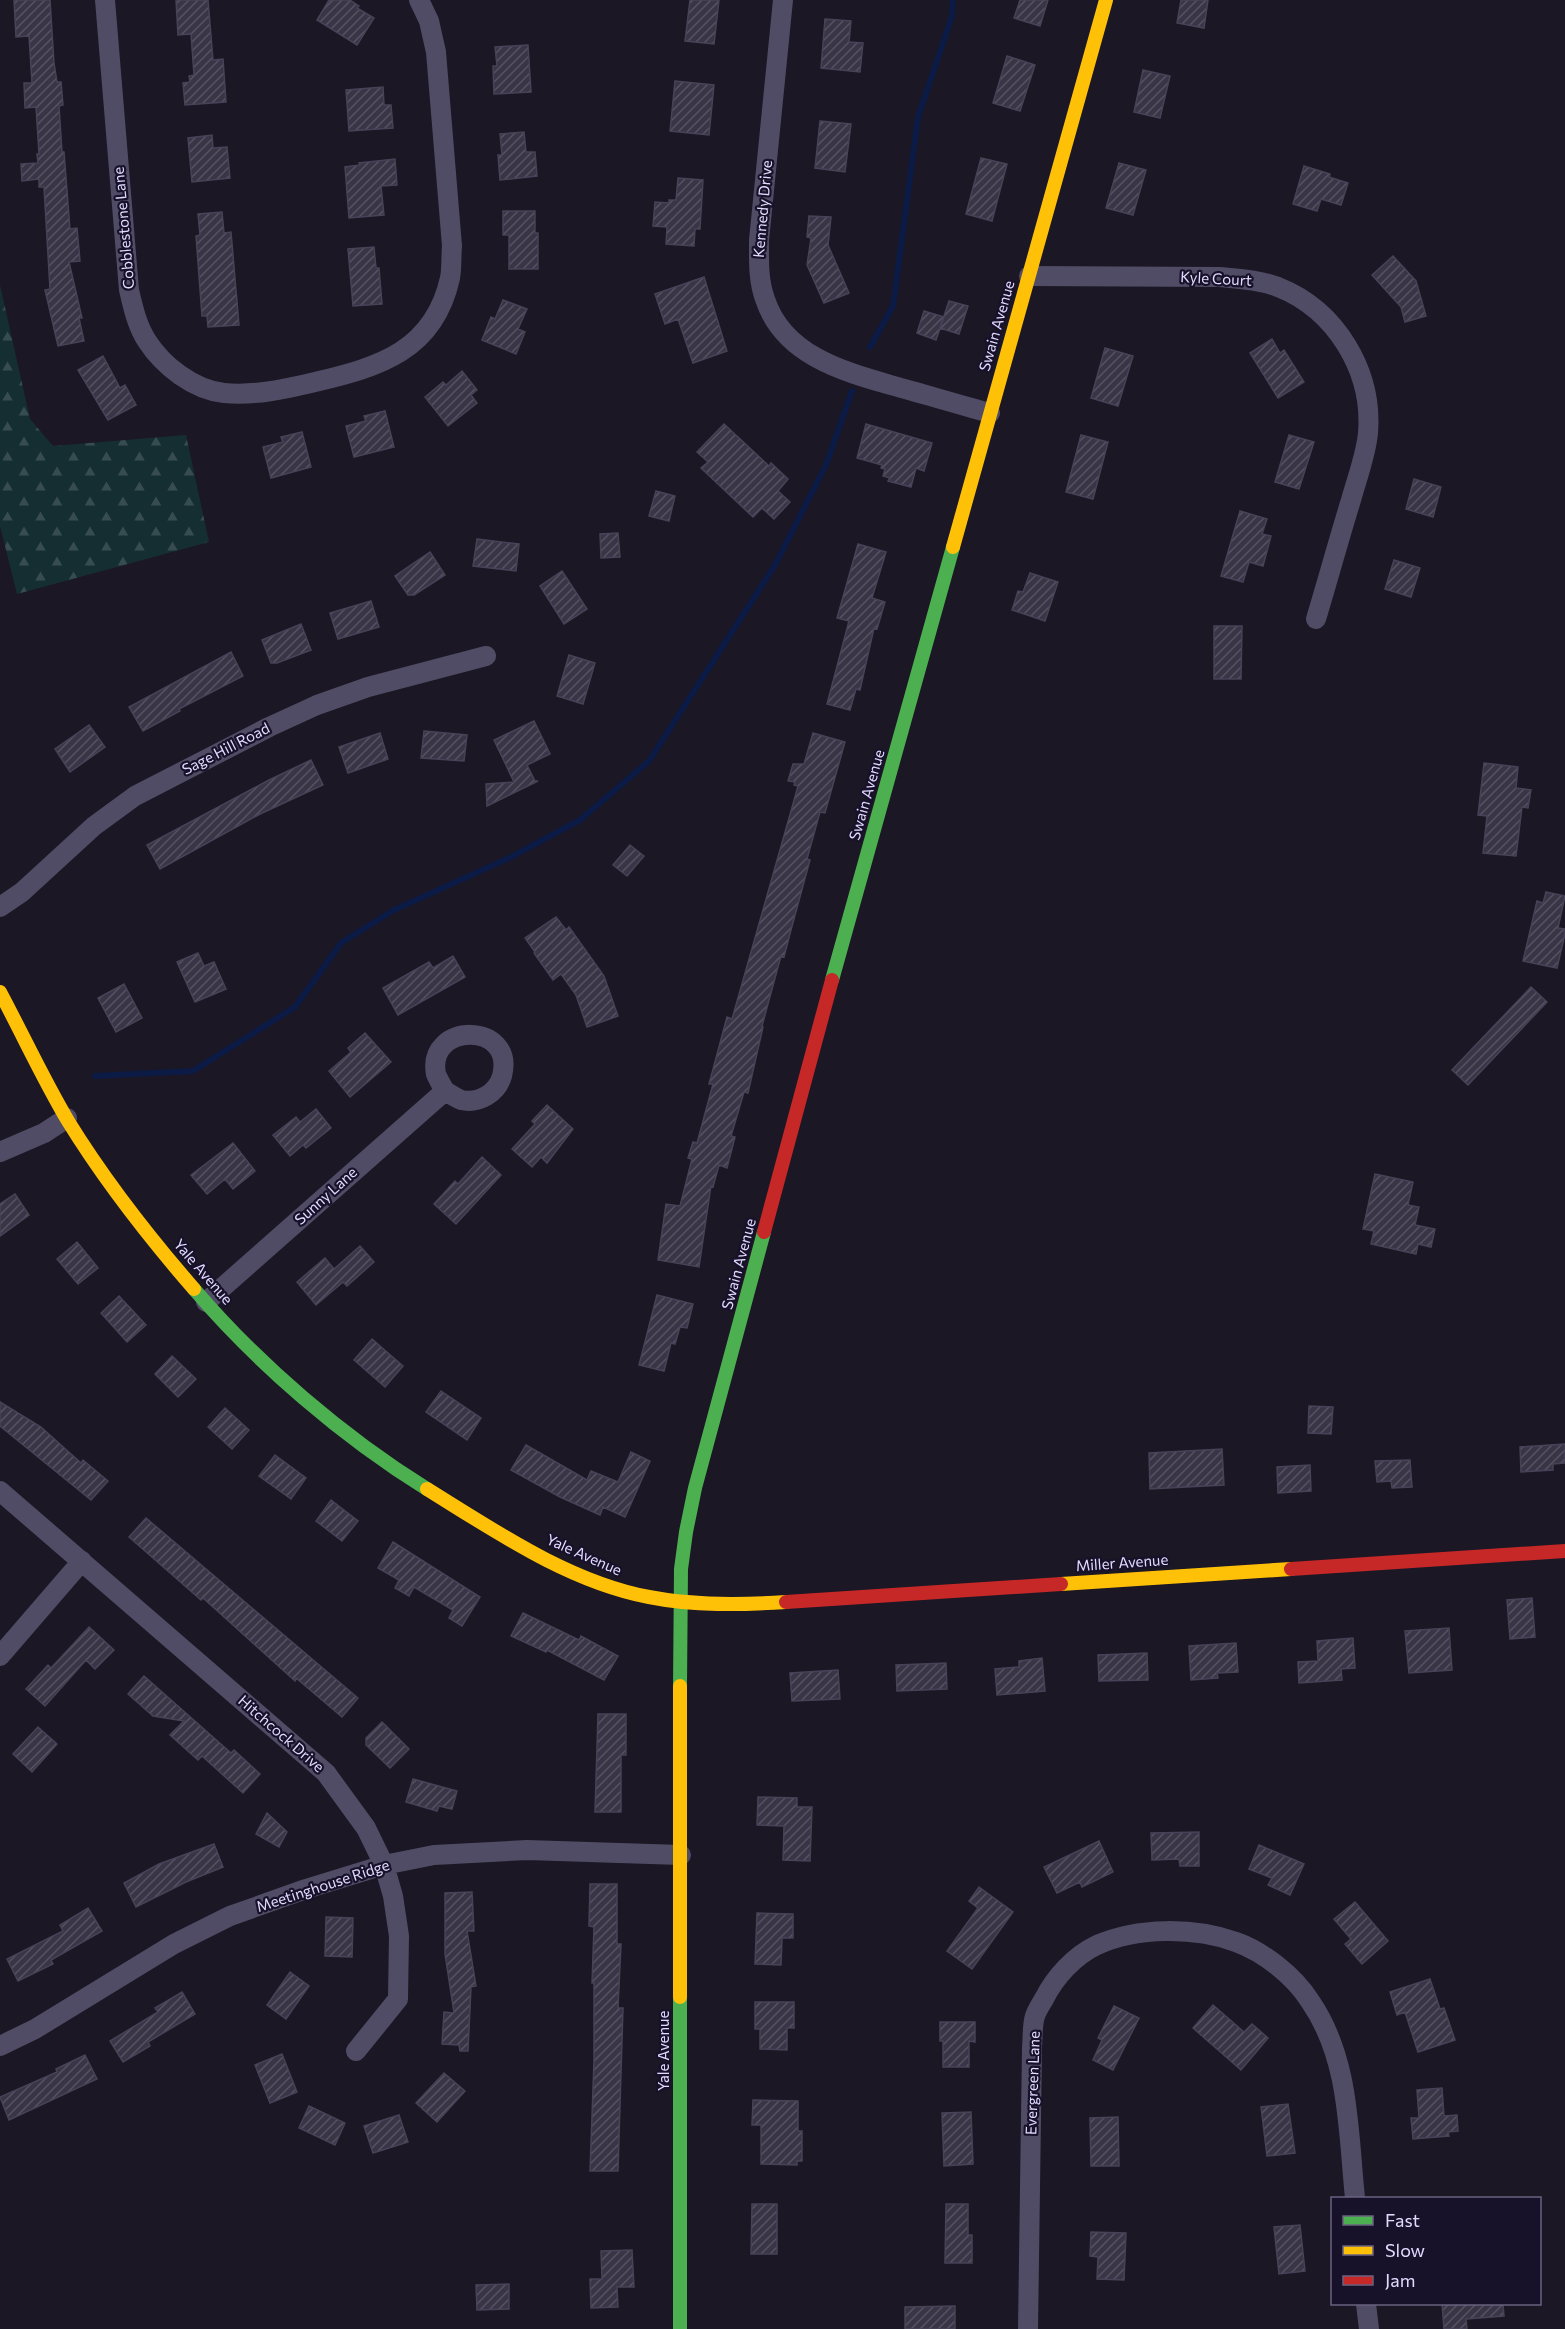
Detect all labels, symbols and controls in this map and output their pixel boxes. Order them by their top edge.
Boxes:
street label: Kennedy Drive [749,159,775,259]
street label: Cobblestone Lane [109,166,137,290]
street label: Kyle Court [1180,267,1252,289]
street label: Swain Avenue [975,278,1018,373]
street label: Sage Hill Road [179,718,272,778]
street label: Swain Avenue [845,747,888,842]
street label: Sunny Lane [290,1162,360,1228]
street label: Swain Avenue [717,1216,759,1311]
street label: Yale Avenue [170,1235,237,1308]
street label: Yale Avenue [544,1529,625,1579]
street label: Miller Avenue [1075,1550,1169,1574]
street label: Hitchcock Drive [235,1691,328,1776]
street label: Meetinghouse Ridge [254,1855,392,1915]
street label: Yale Avenue [654,2011,672,2091]
street label: Evergreen Lane [1021,2031,1043,2135]
legend [1331,2197,1541,2305]
text: Fast [1385,2209,1420,2231]
text: Slow [1385,2239,1425,2261]
text: Jam [1385,2269,1415,2291]

